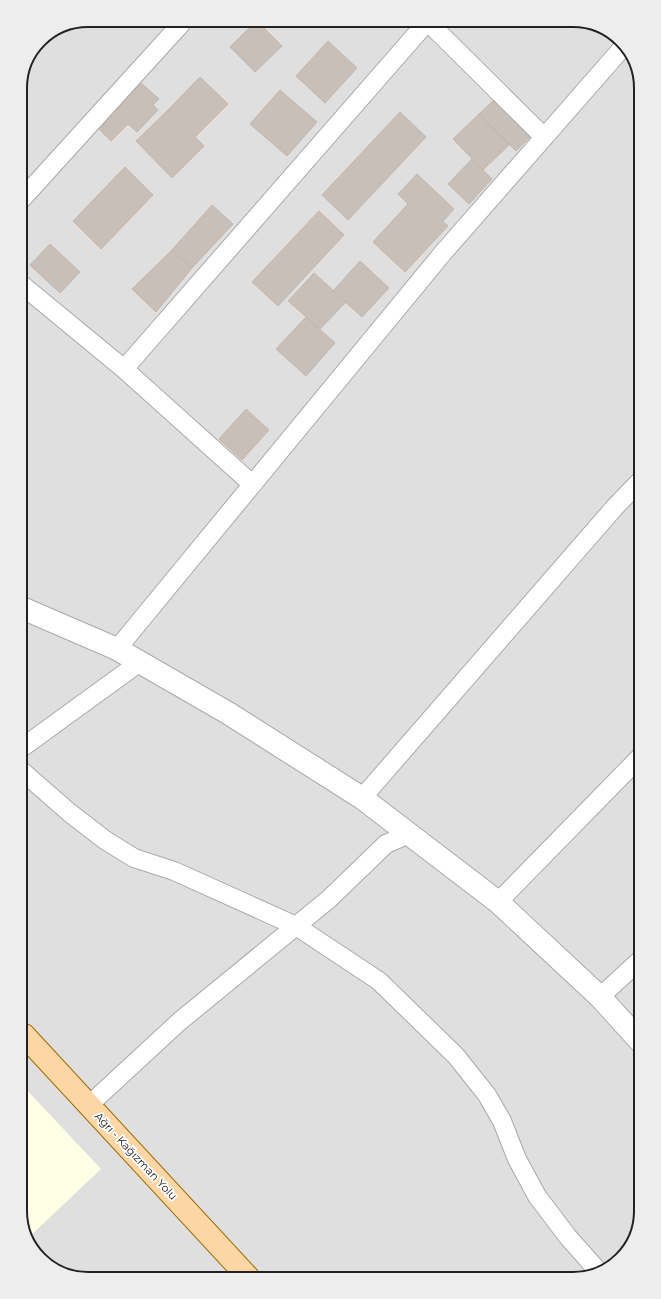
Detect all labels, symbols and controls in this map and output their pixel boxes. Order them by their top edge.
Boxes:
street label: Ağrı - Kağızman Yolu [92,1109,180,1203]

